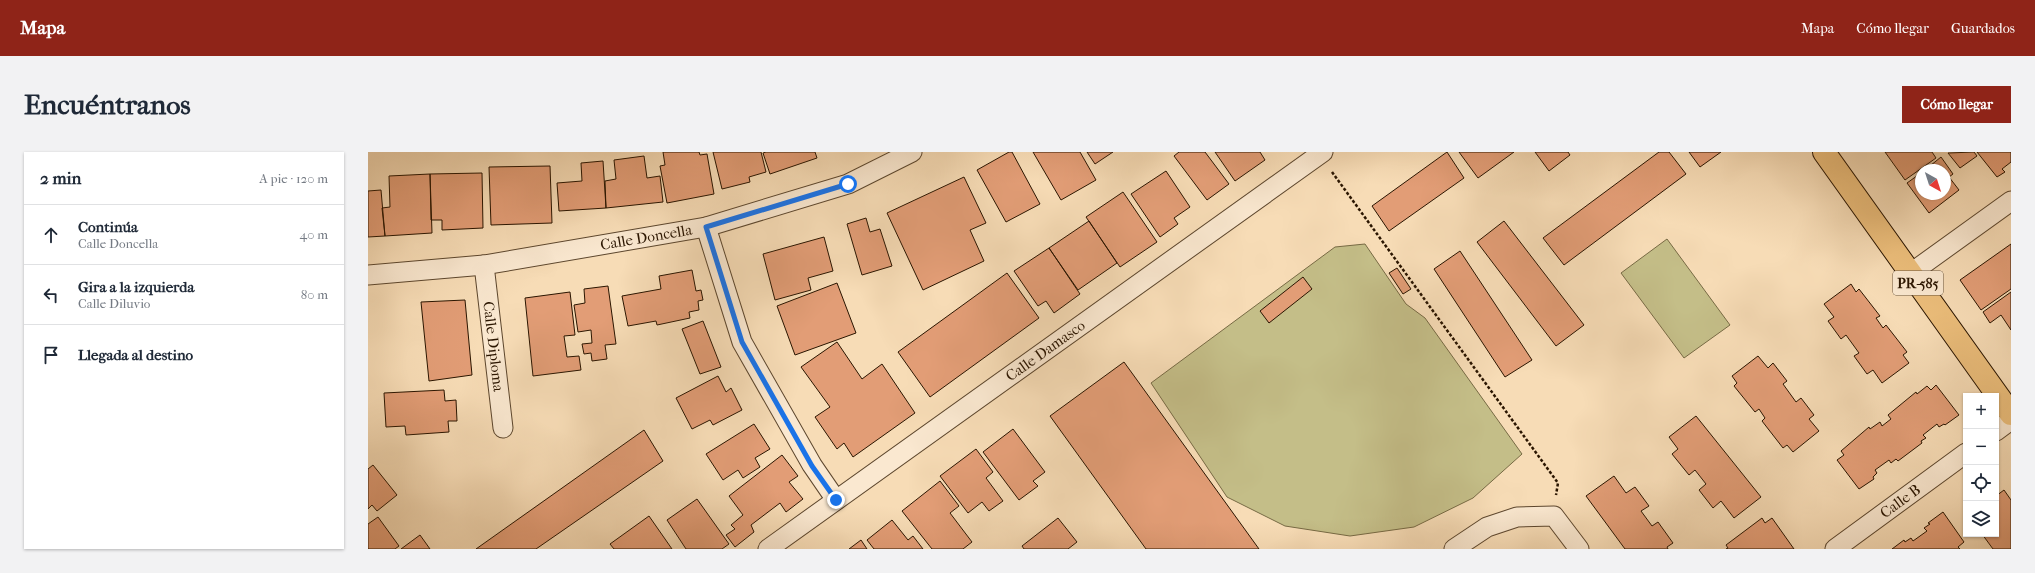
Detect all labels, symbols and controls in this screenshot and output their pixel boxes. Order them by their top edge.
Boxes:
text: Mapa [20,17,65,39]
text: Mapa [1801,20,1834,37]
text: Cómo llegar [1856,20,1929,37]
text: Guardados [1951,20,2015,37]
button: Cómo llegar [1902,86,2011,123]
text: Encuéntranos [24,88,191,121]
north arrow [1915,164,1951,200]
text: 2 min [40,168,81,188]
text: A pie · 120 m [259,171,328,186]
route start [839,175,857,193]
text: Continúa [78,218,138,236]
street label: Calle Doncella [599,220,694,254]
icon: ahead [40,224,62,246]
text: 40 m [300,227,328,242]
text: Calle Doncella [78,236,158,251]
road number: PR-585 [1893,271,1943,295]
text: Gira a la izquierda [78,278,194,296]
icon: left [40,284,62,306]
text: 80 m [301,287,328,302]
text: Calle Diluvio [78,296,150,311]
street label: Calle Diploma [479,300,508,394]
street label: Calle Damasco [1002,316,1089,385]
icon: arrive [40,344,62,366]
text: Llegada al destino [78,346,193,364]
map controls [1963,393,1999,537]
button: + [1963,393,1999,429]
button: − [1963,429,1999,465]
button: locate [1963,465,1999,501]
street label: Calle B [1877,480,1924,522]
route end [827,491,845,509]
button: layers [1963,501,1999,537]

